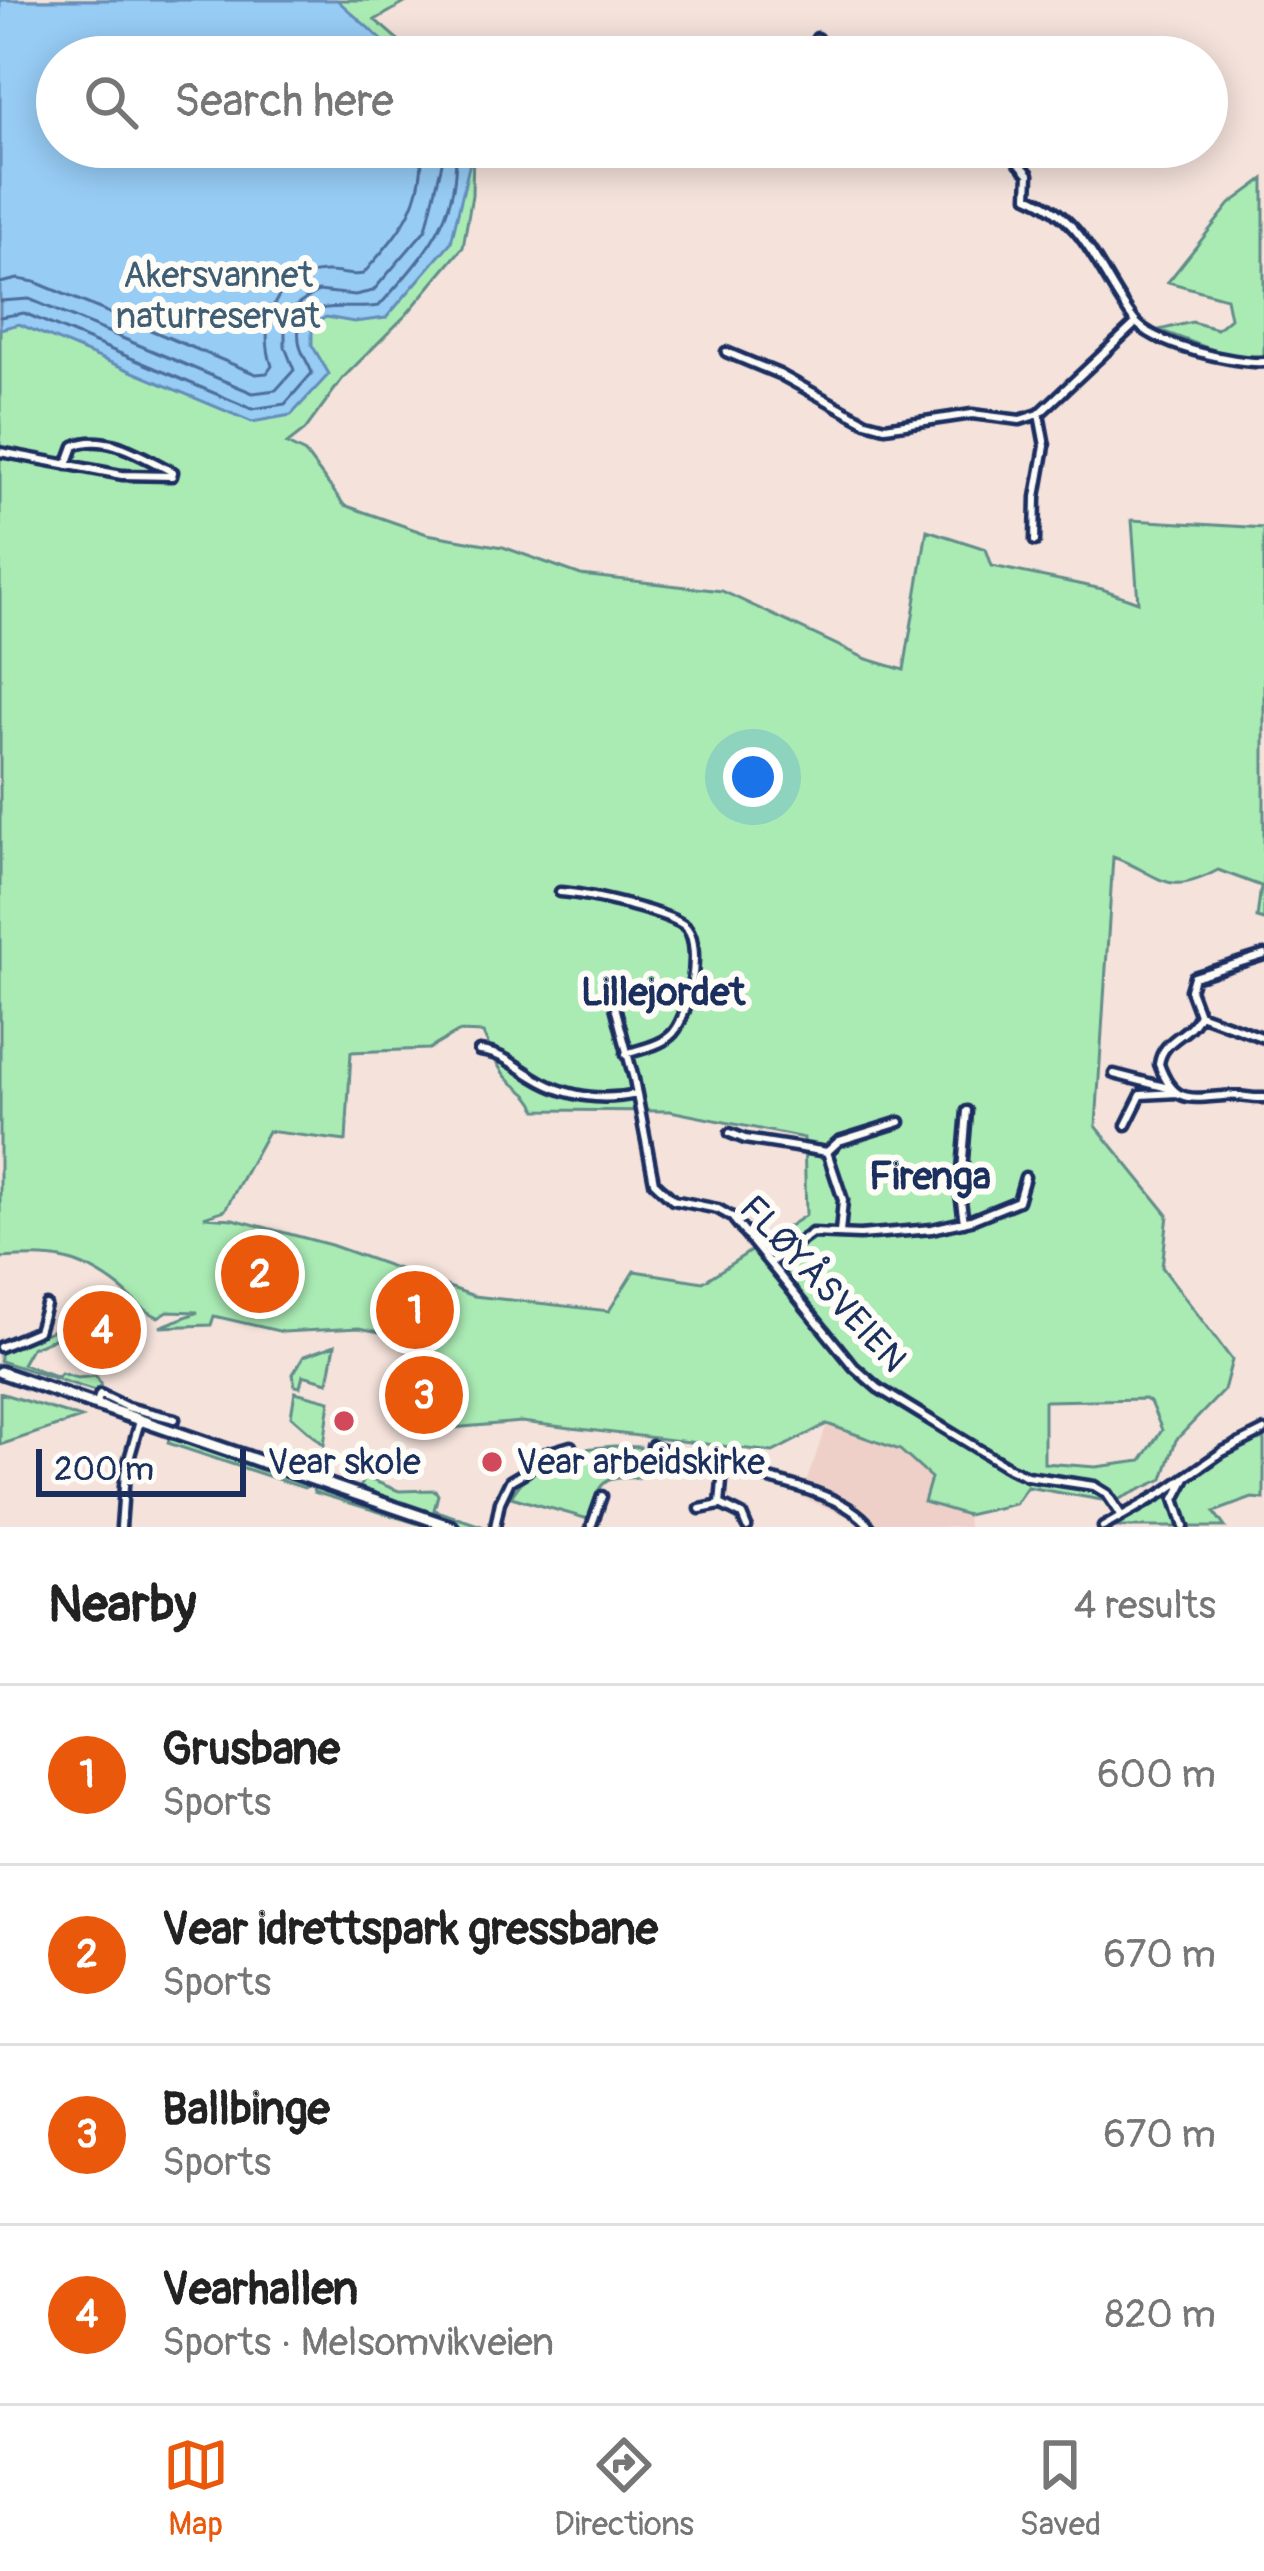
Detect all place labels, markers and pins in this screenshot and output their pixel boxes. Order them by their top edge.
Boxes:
pin: 2 [221,1229,299,1319]
pin: 1 [376,1265,454,1355]
pin: 4 [63,1285,141,1375]
pin: 3 [385,1350,463,1440]
marker: Vear skole [331,1408,357,1434]
place label: Vear skole [267,1440,421,1485]
place label: Vear arbeidskirke [516,1440,765,1485]
marker: Vear arbeidskirke [479,1449,505,1475]

